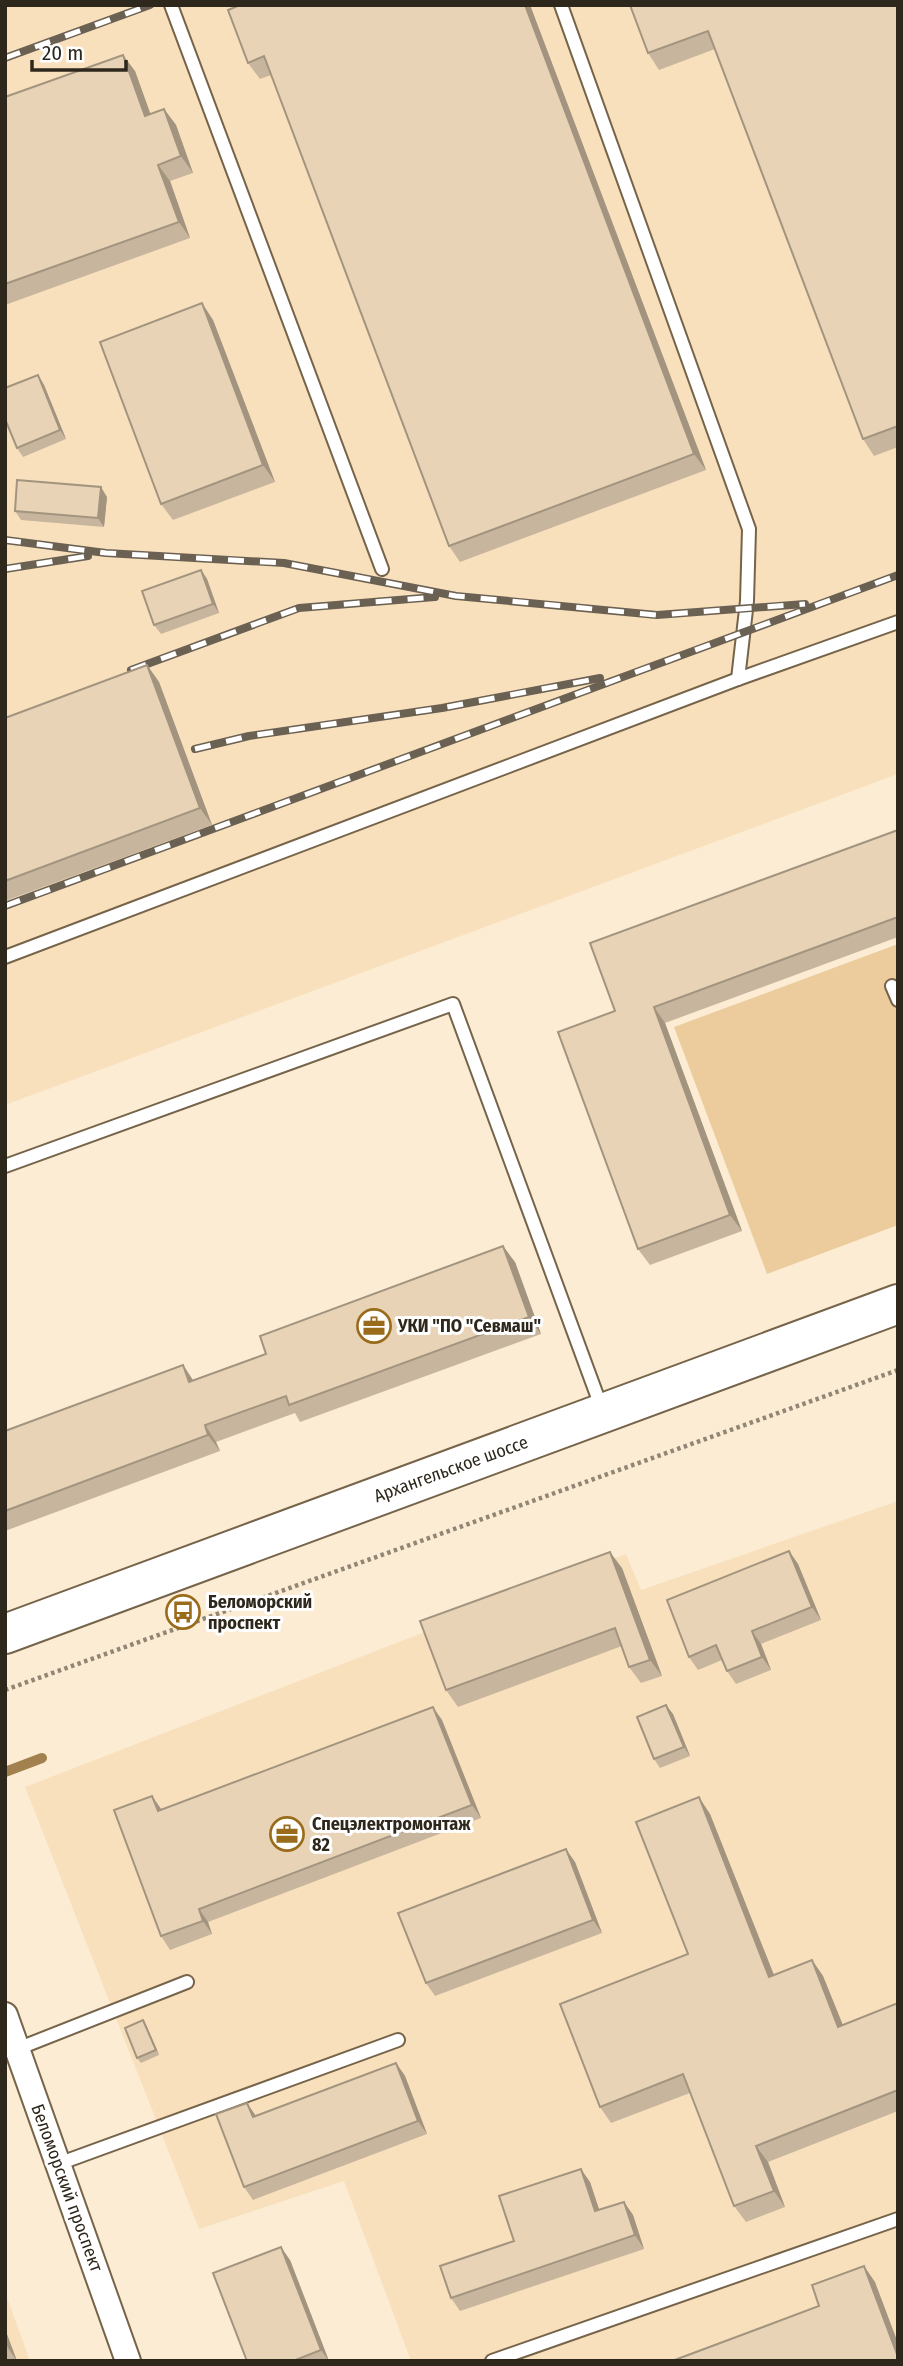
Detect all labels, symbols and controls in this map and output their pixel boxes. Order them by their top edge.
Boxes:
scale bar [32,28,126,72]
text: 20 m [42,40,83,66]
office icon: УКИ "ПО "Севмаш" [355,1307,393,1345]
place label: УКИ "ПО "Севмаш" [397,1315,541,1337]
street label: Архангельское шоссе [371,1431,531,1507]
place label: Беломорский проспект [208,1591,312,1634]
bus stop icon: Беломорский проспект [164,1593,202,1631]
place label: Спецэлектромонтаж 82 [312,1813,471,1856]
office icon: Спецэлектромонтаж 82 [268,1815,306,1853]
street label: Беломорский проспект [26,2101,108,2276]

